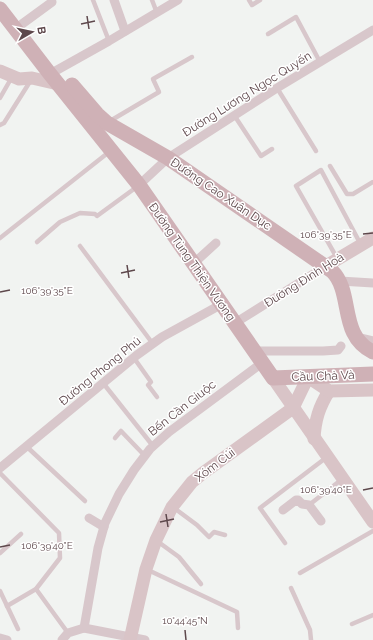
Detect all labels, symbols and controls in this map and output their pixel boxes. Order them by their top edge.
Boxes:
north arrow [12,12,52,52]
text: B [34,26,48,36]
street label: Đường Lương Ngọc Quyến [180,49,314,139]
street label: Đường Cao Xuân Dục [168,155,274,233]
street label: Đường Tùng Thiện Vương [146,200,238,324]
text: 106°39'35"E [300,229,352,240]
street label: Đường Đình Hoà [262,250,346,310]
text: 106°39'35"E [21,285,73,296]
street label: Đường Phong Phú [56,334,144,408]
street label: Cầu Chà Và [291,368,355,384]
street label: Bến Cần Giuộc [145,377,219,439]
street label: Xóm Củi [192,445,238,485]
text: 106°39'40"E [300,484,352,495]
text: 106°39'40"E [21,540,73,551]
text: 10°44'45"N [162,615,208,626]

